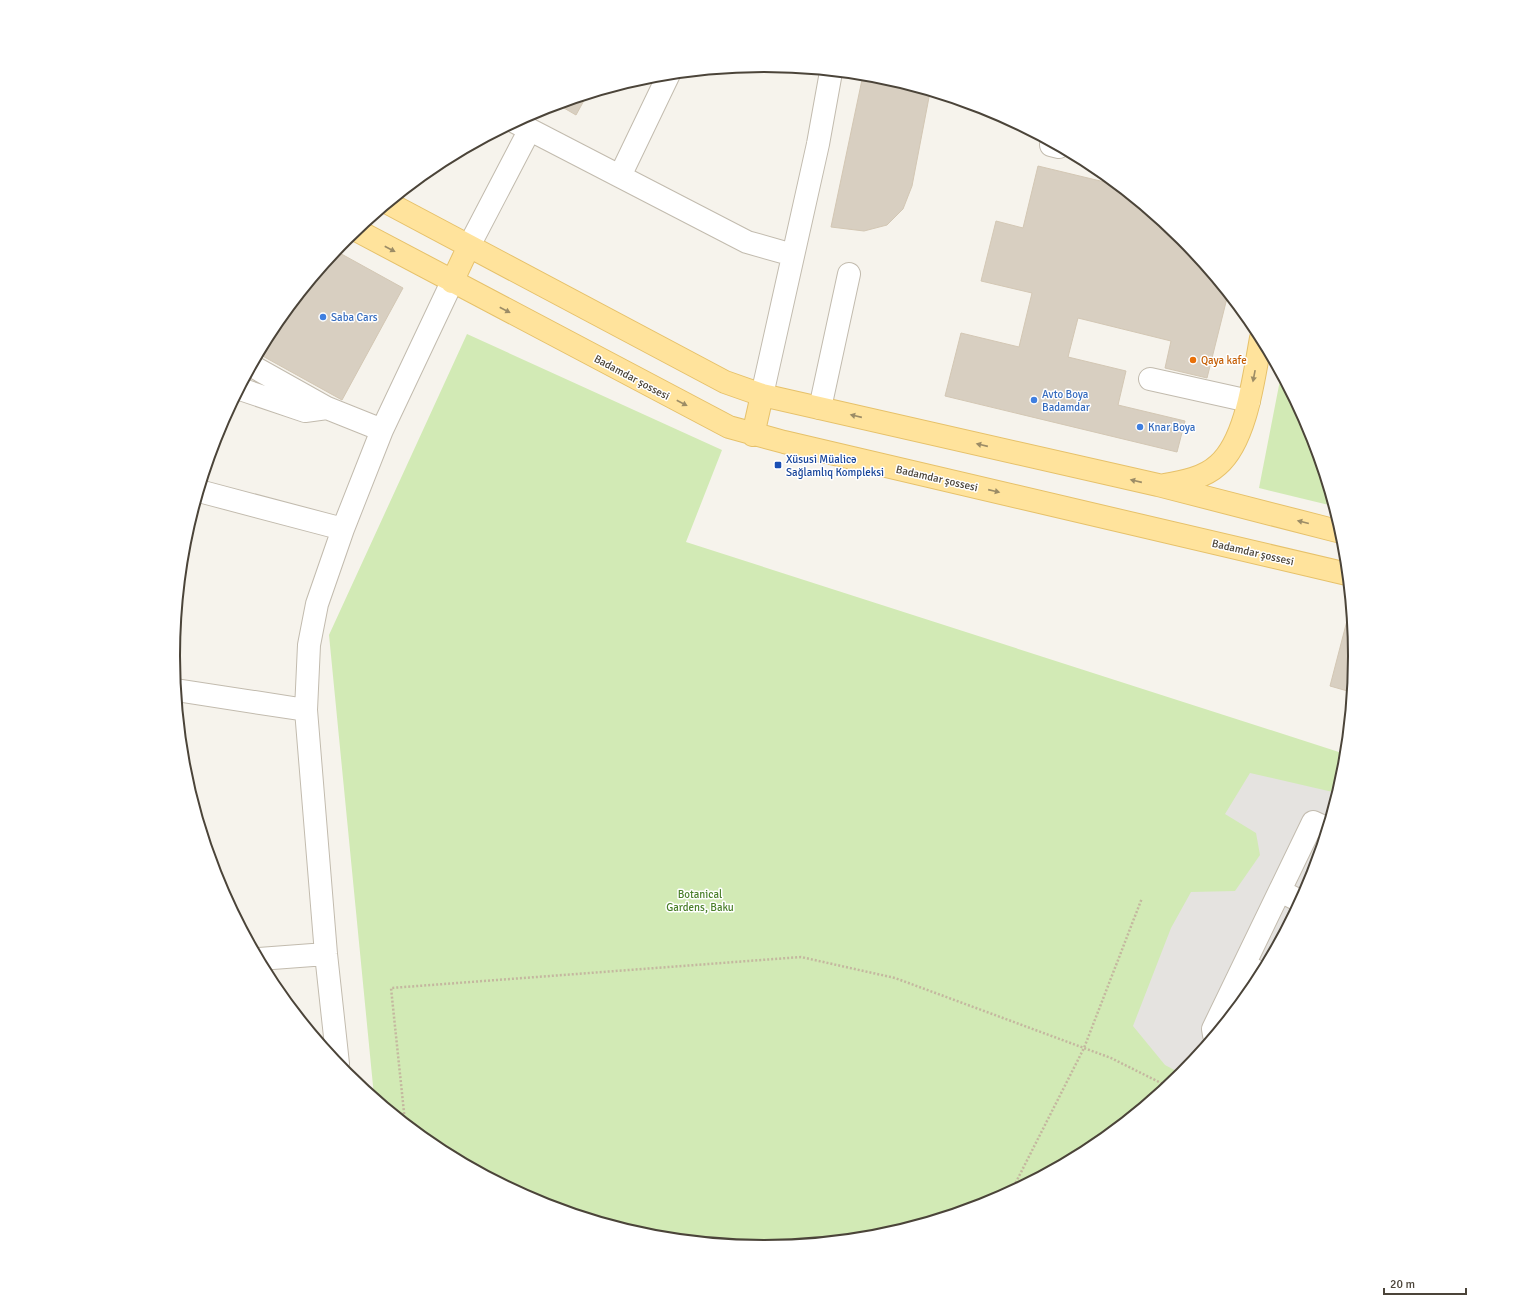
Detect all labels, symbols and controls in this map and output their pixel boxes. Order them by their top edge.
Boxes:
one-way arrow [384,245,396,252]
one-way arrow [499,307,511,313]
place label: Saba Cars [331,311,378,324]
marker: Saba Cars [318,312,328,322]
street label: Badamdar şossesi [592,352,672,403]
place label: Qaya kafe [1201,354,1247,367]
marker: Qaya kafe [1188,355,1198,365]
one-way arrow [1250,370,1256,383]
place label: Avto Boya Badamdar [1042,388,1090,414]
marker: Avto Boya Badamdar [1029,395,1039,405]
one-way arrow [676,400,687,407]
one-way arrow [849,413,862,419]
place label: Knar Boya [1148,421,1196,434]
marker: Knar Boya [1135,422,1145,432]
one-way arrow [976,442,988,448]
place label: Xüsusi Müalicə Sağlamlıq Kompleksi [786,453,884,479]
marker: Xüsusi Müalicə Sağlamlıq Kompleksi [773,460,783,470]
street label: Badamdar şossesi [895,463,979,494]
one-way arrow [1130,477,1142,483]
one-way arrow [988,489,1000,495]
one-way arrow [1297,519,1309,525]
street label: Badamdar şossesi [1211,537,1295,568]
park label: Botanical Gardens, Baku [666,888,734,914]
scale bar [1384,1270,1466,1296]
text: 20 m [1390,1277,1415,1292]

